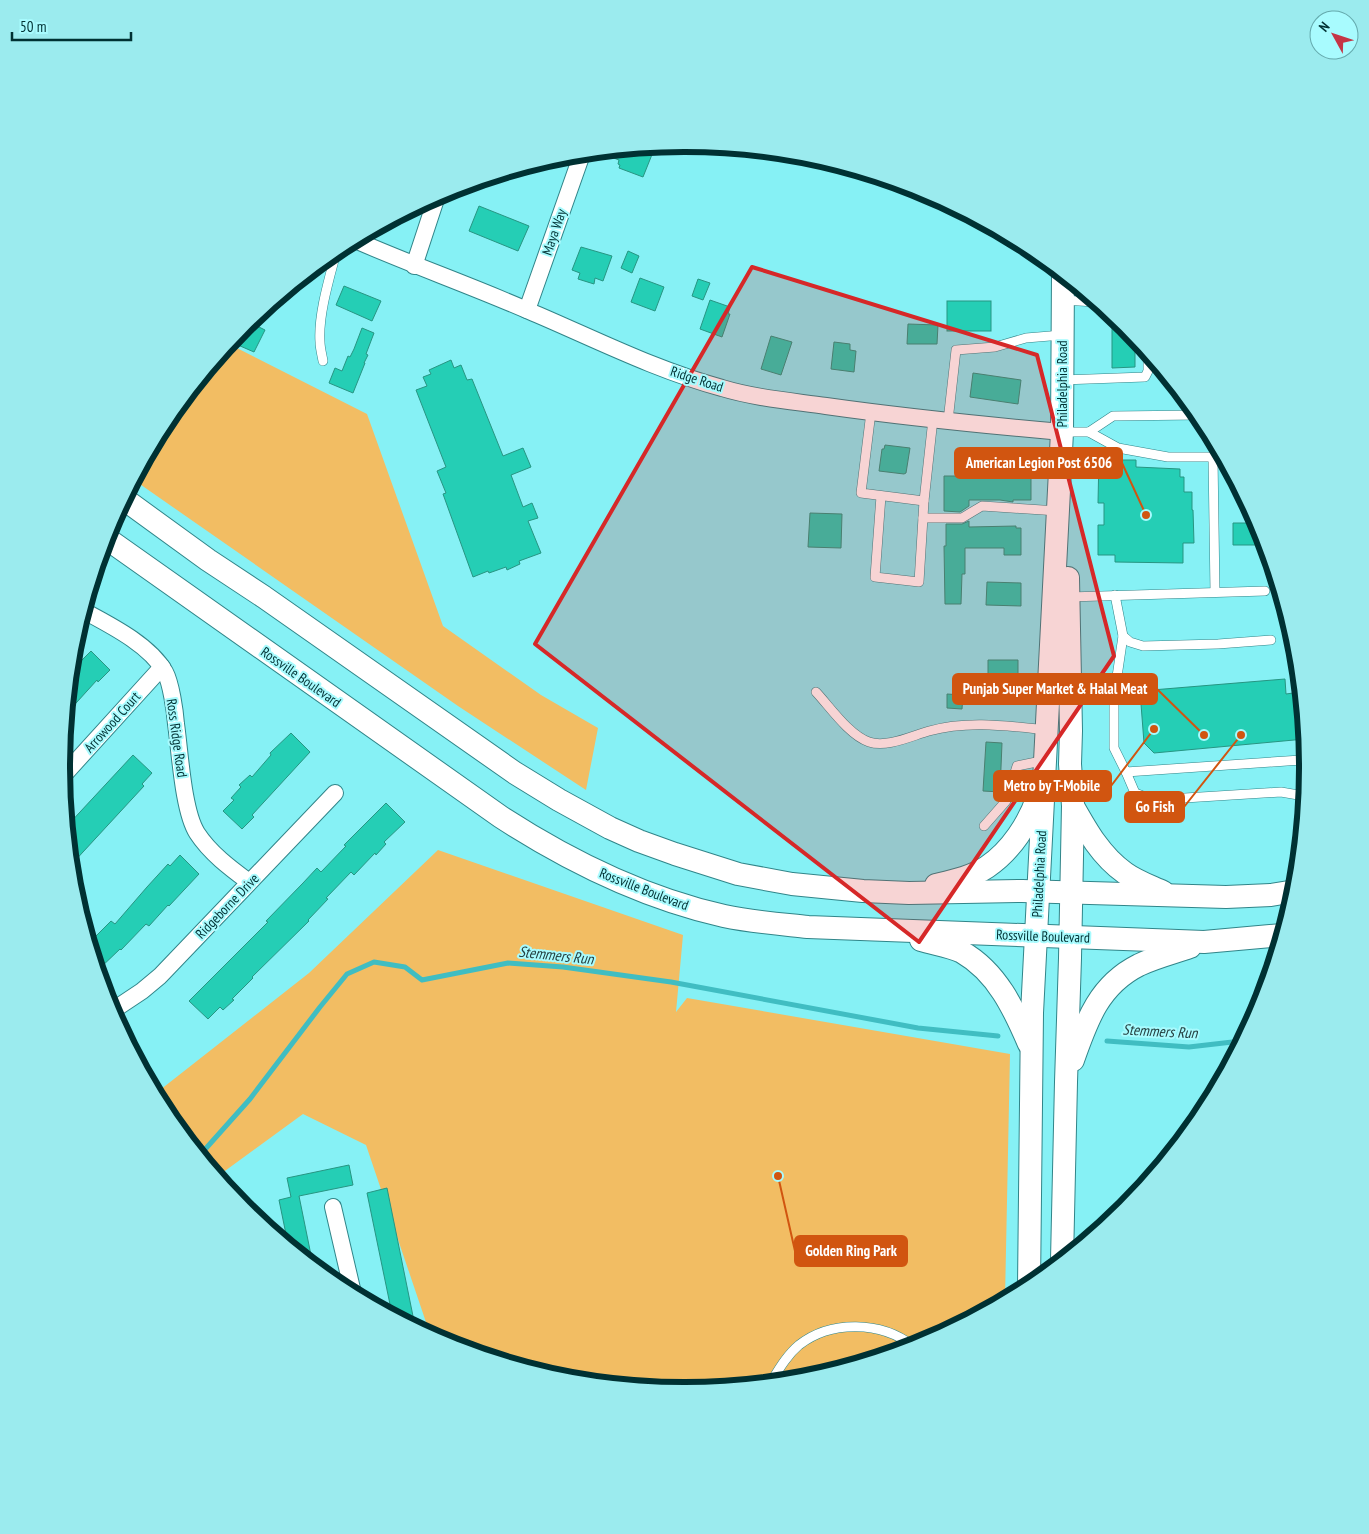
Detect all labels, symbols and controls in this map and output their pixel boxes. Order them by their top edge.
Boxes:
scale bar [12,10,131,42]
north arrow [1309,10,1359,60]
text: 50 m [20,17,46,36]
text: N [1315,18,1333,35]
street label: Maya Way [538,206,571,258]
street label: Philadelphia Road [1053,340,1071,428]
street label: Ridge Road [668,362,726,396]
callout: American Legion Post 6506 [955,448,1122,478]
text: American Legion Post 6506 [965,453,1112,472]
street label: Rossville Boulevard [257,643,345,711]
callout: Punjab Super Market & Halal Meat [953,674,1157,704]
text: Punjab Super Market & Halal Meat [963,679,1148,698]
street label: Arrowood Court [80,688,144,756]
street label: Ross Ridge Road [163,698,191,778]
callout: Metro by T-Mobile [994,771,1111,801]
text: Metro by T-Mobile [1004,776,1100,795]
callout: Go Fish [1125,792,1184,822]
text: Go Fish [1136,797,1175,816]
street label: Philadelphia Road [1028,830,1050,918]
street label: Rossville Boulevard [597,864,691,914]
street label: Ridgeborne Drive [191,869,263,942]
street label: Rossville Boulevard [996,925,1090,947]
water label: Stemmers Run [518,942,596,969]
water label: Stemmers Run [1122,1020,1199,1043]
callout: Golden Ring Park [795,1236,907,1266]
text: Golden Ring Park [805,1241,898,1260]

